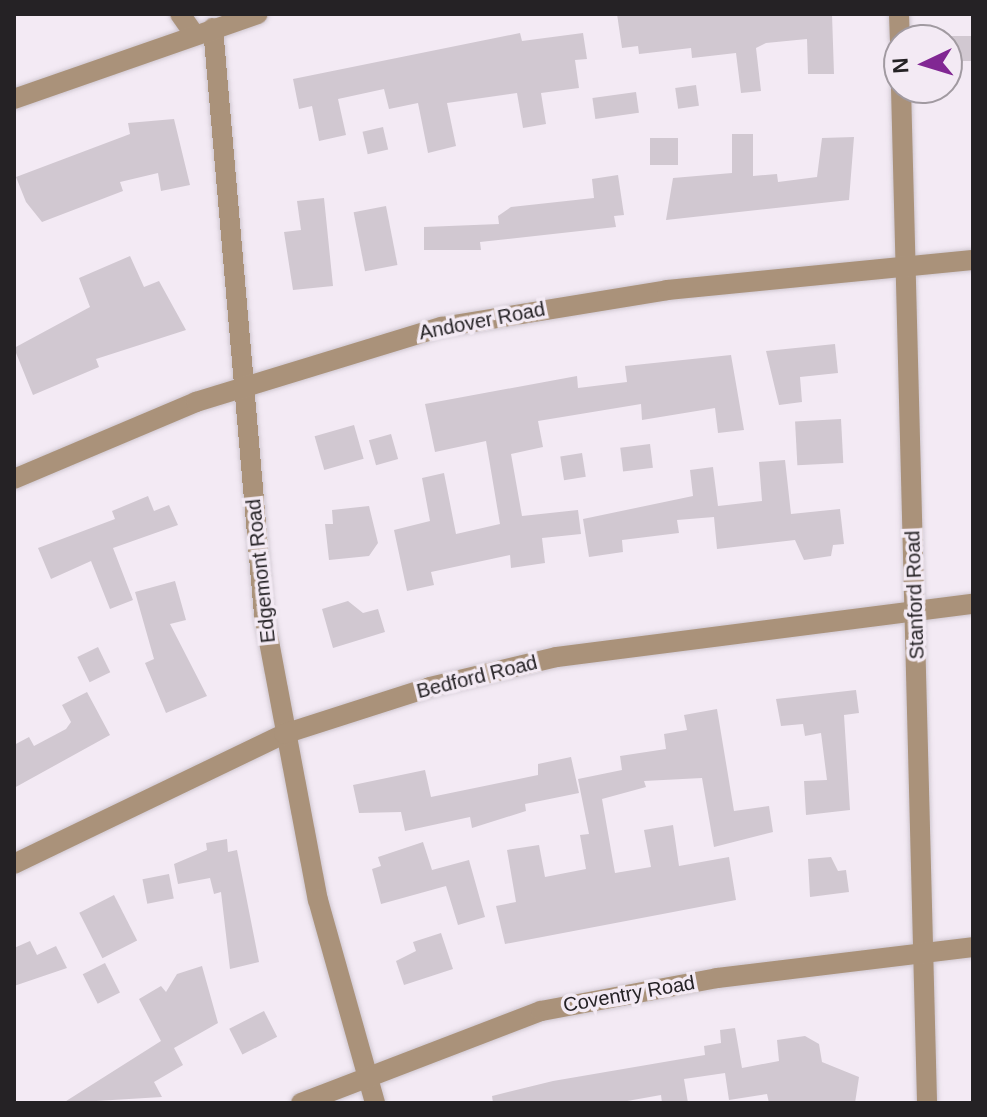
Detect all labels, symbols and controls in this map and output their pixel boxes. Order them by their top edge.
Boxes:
north arrow [883,24,963,104]
text: N [888,57,914,74]
street label: Andover Road [417,297,547,345]
street label: Edgemont Road [242,498,280,644]
street label: Stanford Road [901,530,929,660]
street label: Bedford Road [414,650,540,704]
street label: Coventry Road [561,971,697,1017]

